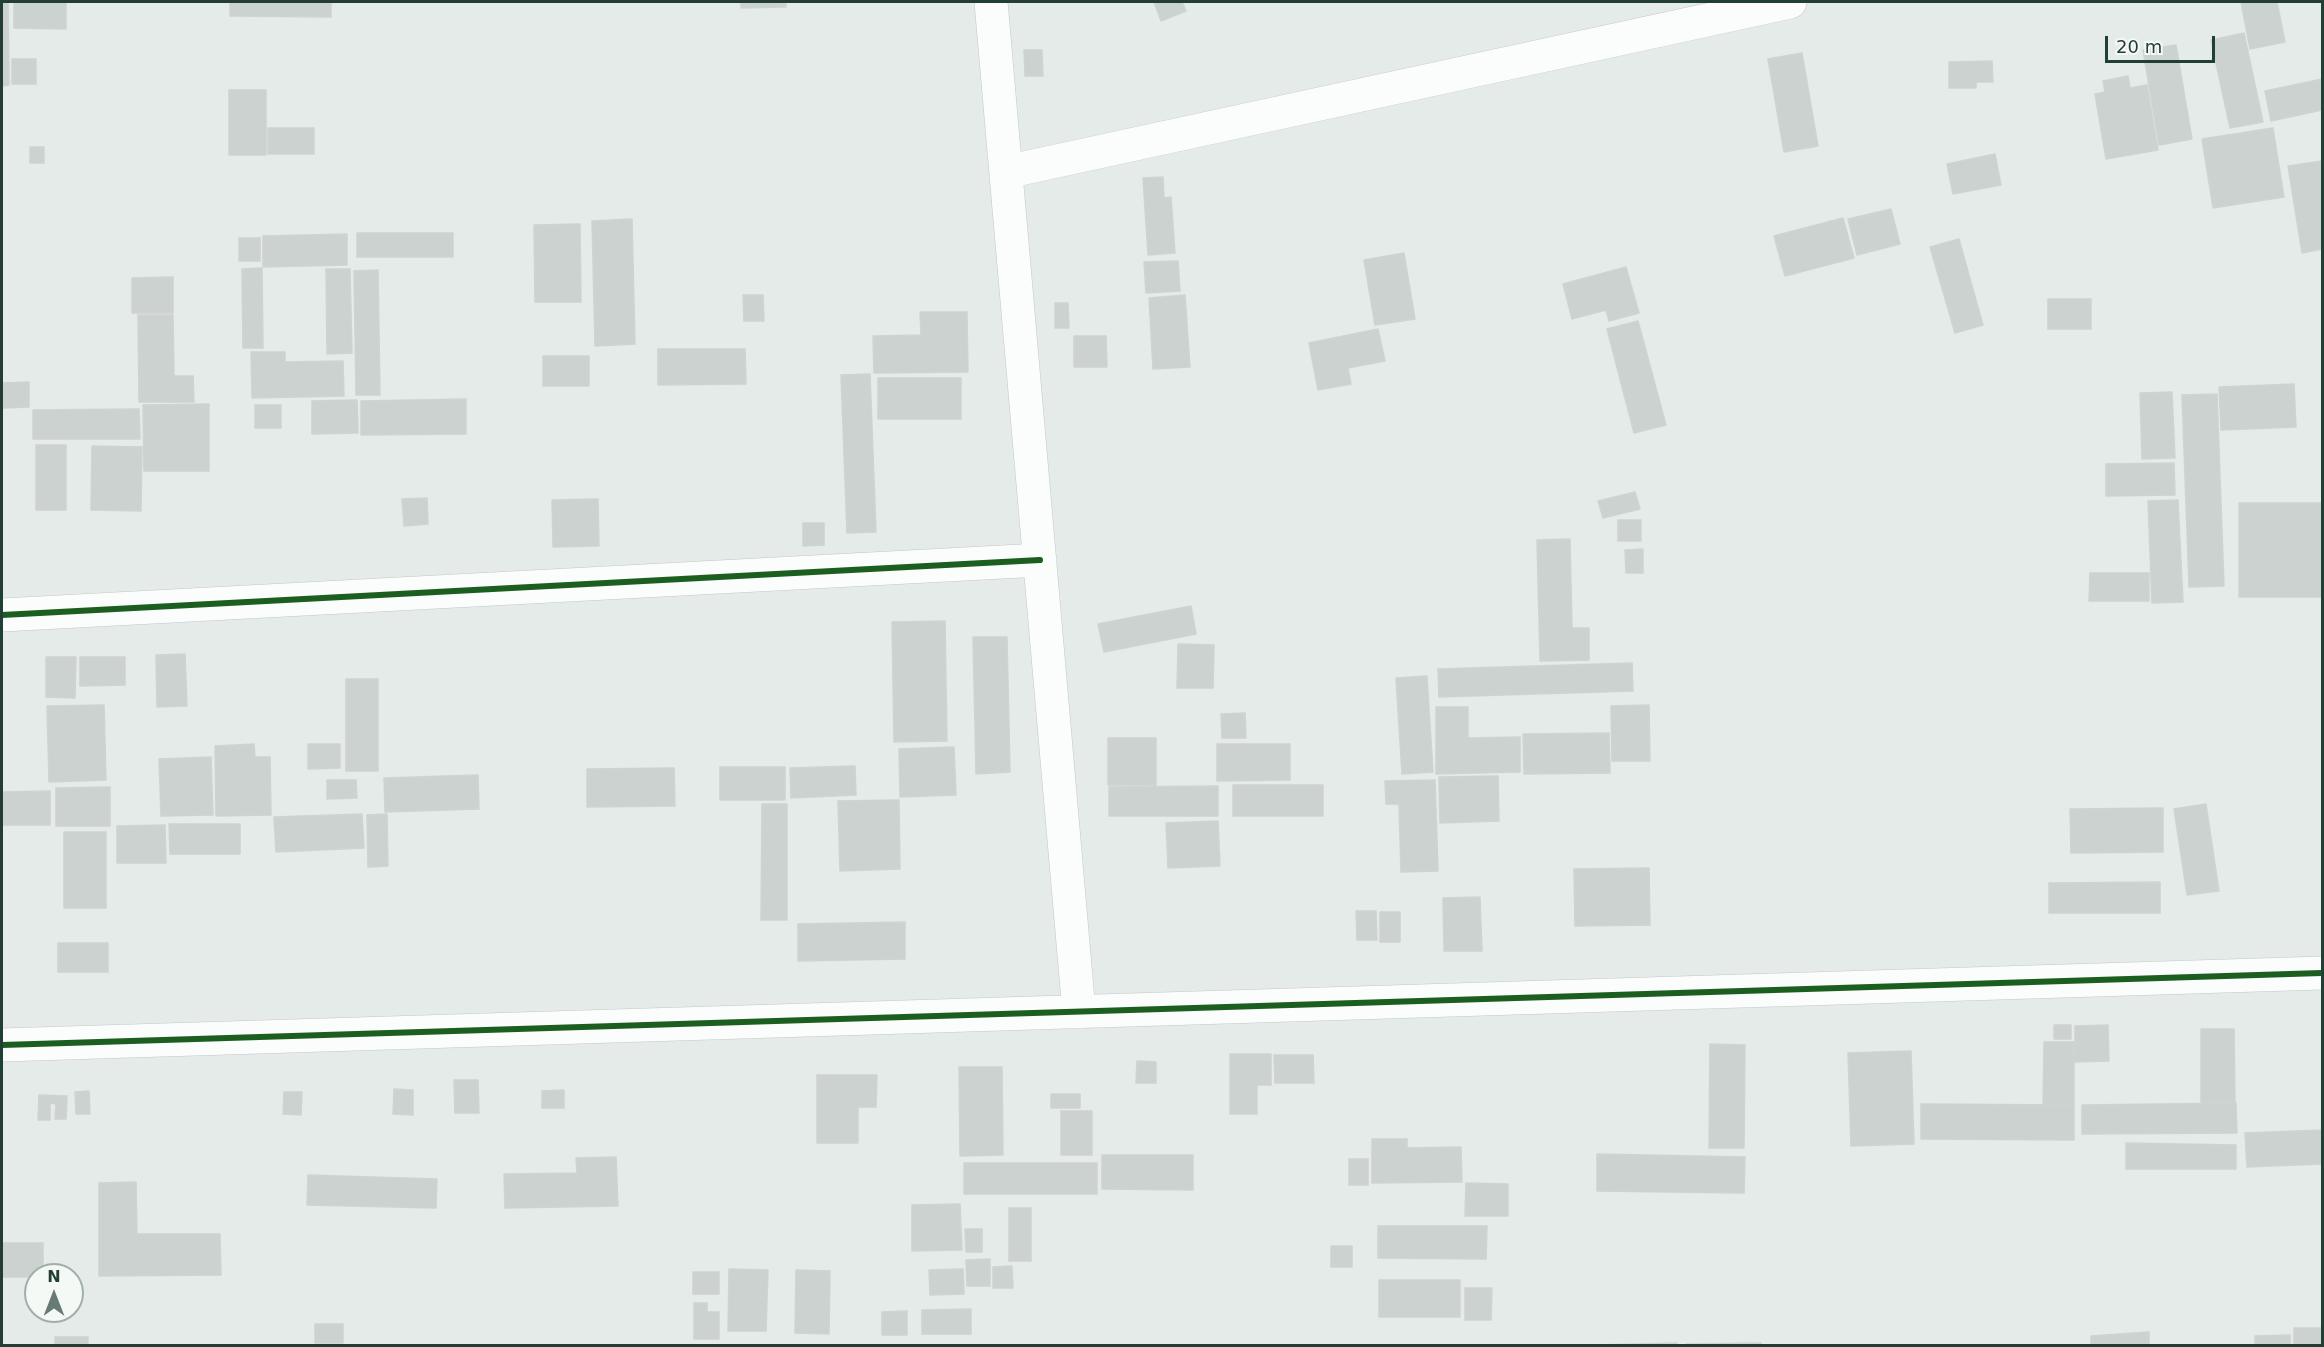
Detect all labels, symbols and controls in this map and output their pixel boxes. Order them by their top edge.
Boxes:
scale bar [2108,24,2218,62]
text: 20 m [2116,36,2162,57]
north arrow [24,1263,84,1323]
text: N [47,1267,61,1286]

